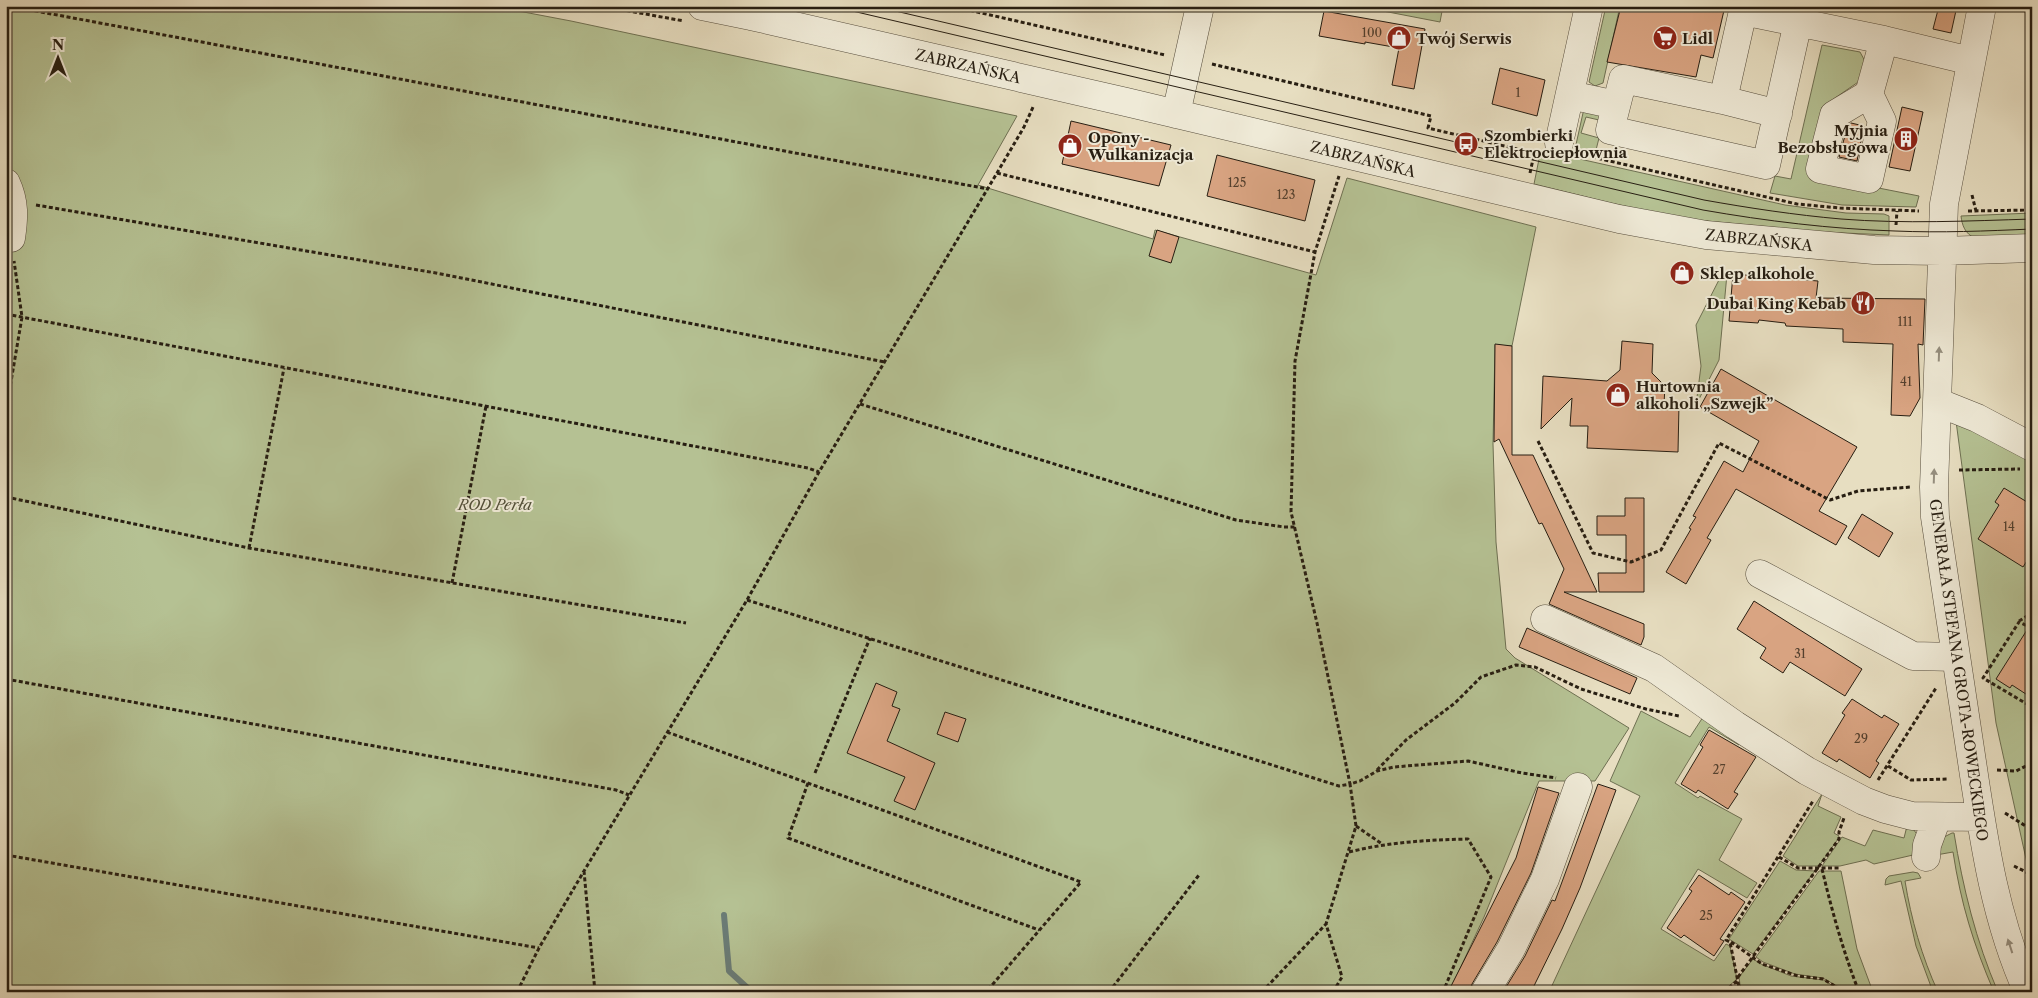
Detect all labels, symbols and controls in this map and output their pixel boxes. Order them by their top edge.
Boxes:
house number: 100 [1362,25,1382,40]
shop icon: Twój Serwis [1386,25,1412,51]
supermarket icon: Lidl [1652,25,1678,51]
place label: Twój Serwis [1416,29,1512,48]
place label: Lidl [1682,29,1713,48]
north arrow [32,32,82,82]
text: N [52,36,64,54]
street label: ZABRZAŃSKA [913,45,1024,88]
house number: 1 [1515,85,1521,100]
place label: Myjnia Bezobsługowa [1777,121,1888,157]
place label: Szombierki Elektrociepłownia [1484,126,1628,162]
building icon: Myjnia Bezobsługowa [1893,126,1919,152]
place label: Opony - Wulkanizacja [1087,128,1194,164]
bus stop icon: Szombierki Elektrociepłownia [1453,131,1479,157]
shop icon: Opony - Wulkanizacja [1057,133,1083,159]
street label: ZABRZAŃSKA [1308,137,1419,182]
house number: 125 [1228,175,1246,190]
house number: 123 [1277,187,1295,202]
street label: ZABRZAŃSKA [1704,225,1815,255]
shop icon: Sklep alkohole [1669,260,1695,286]
place label: Sklep alkohole [1700,264,1815,283]
restaurant icon: Dubai King Kebab [1850,290,1876,316]
place label: Dubai King Kebab [1707,294,1846,313]
house number: 111 [1897,314,1913,329]
one-way arrow [1935,345,1943,361]
house number: 41 [1900,374,1912,389]
place label: Hurtownia alkoholi „Szwejk” [1636,377,1773,413]
shop icon: Hurtownia alkoholi „Szwejk” [1605,382,1631,408]
one-way arrow [1931,468,1939,484]
park label: ROD Perła [457,495,532,514]
street label: GENERAŁA STEFANA GROTA-ROWECKIEGO [1926,498,1992,842]
house number: 14 [2003,519,2015,534]
house number: 31 [1794,646,1806,661]
house number: 29 [1854,731,1868,746]
house number: 27 [1713,762,1725,777]
house number: 25 [1699,908,1713,923]
one-way arrow [2006,939,2014,954]

